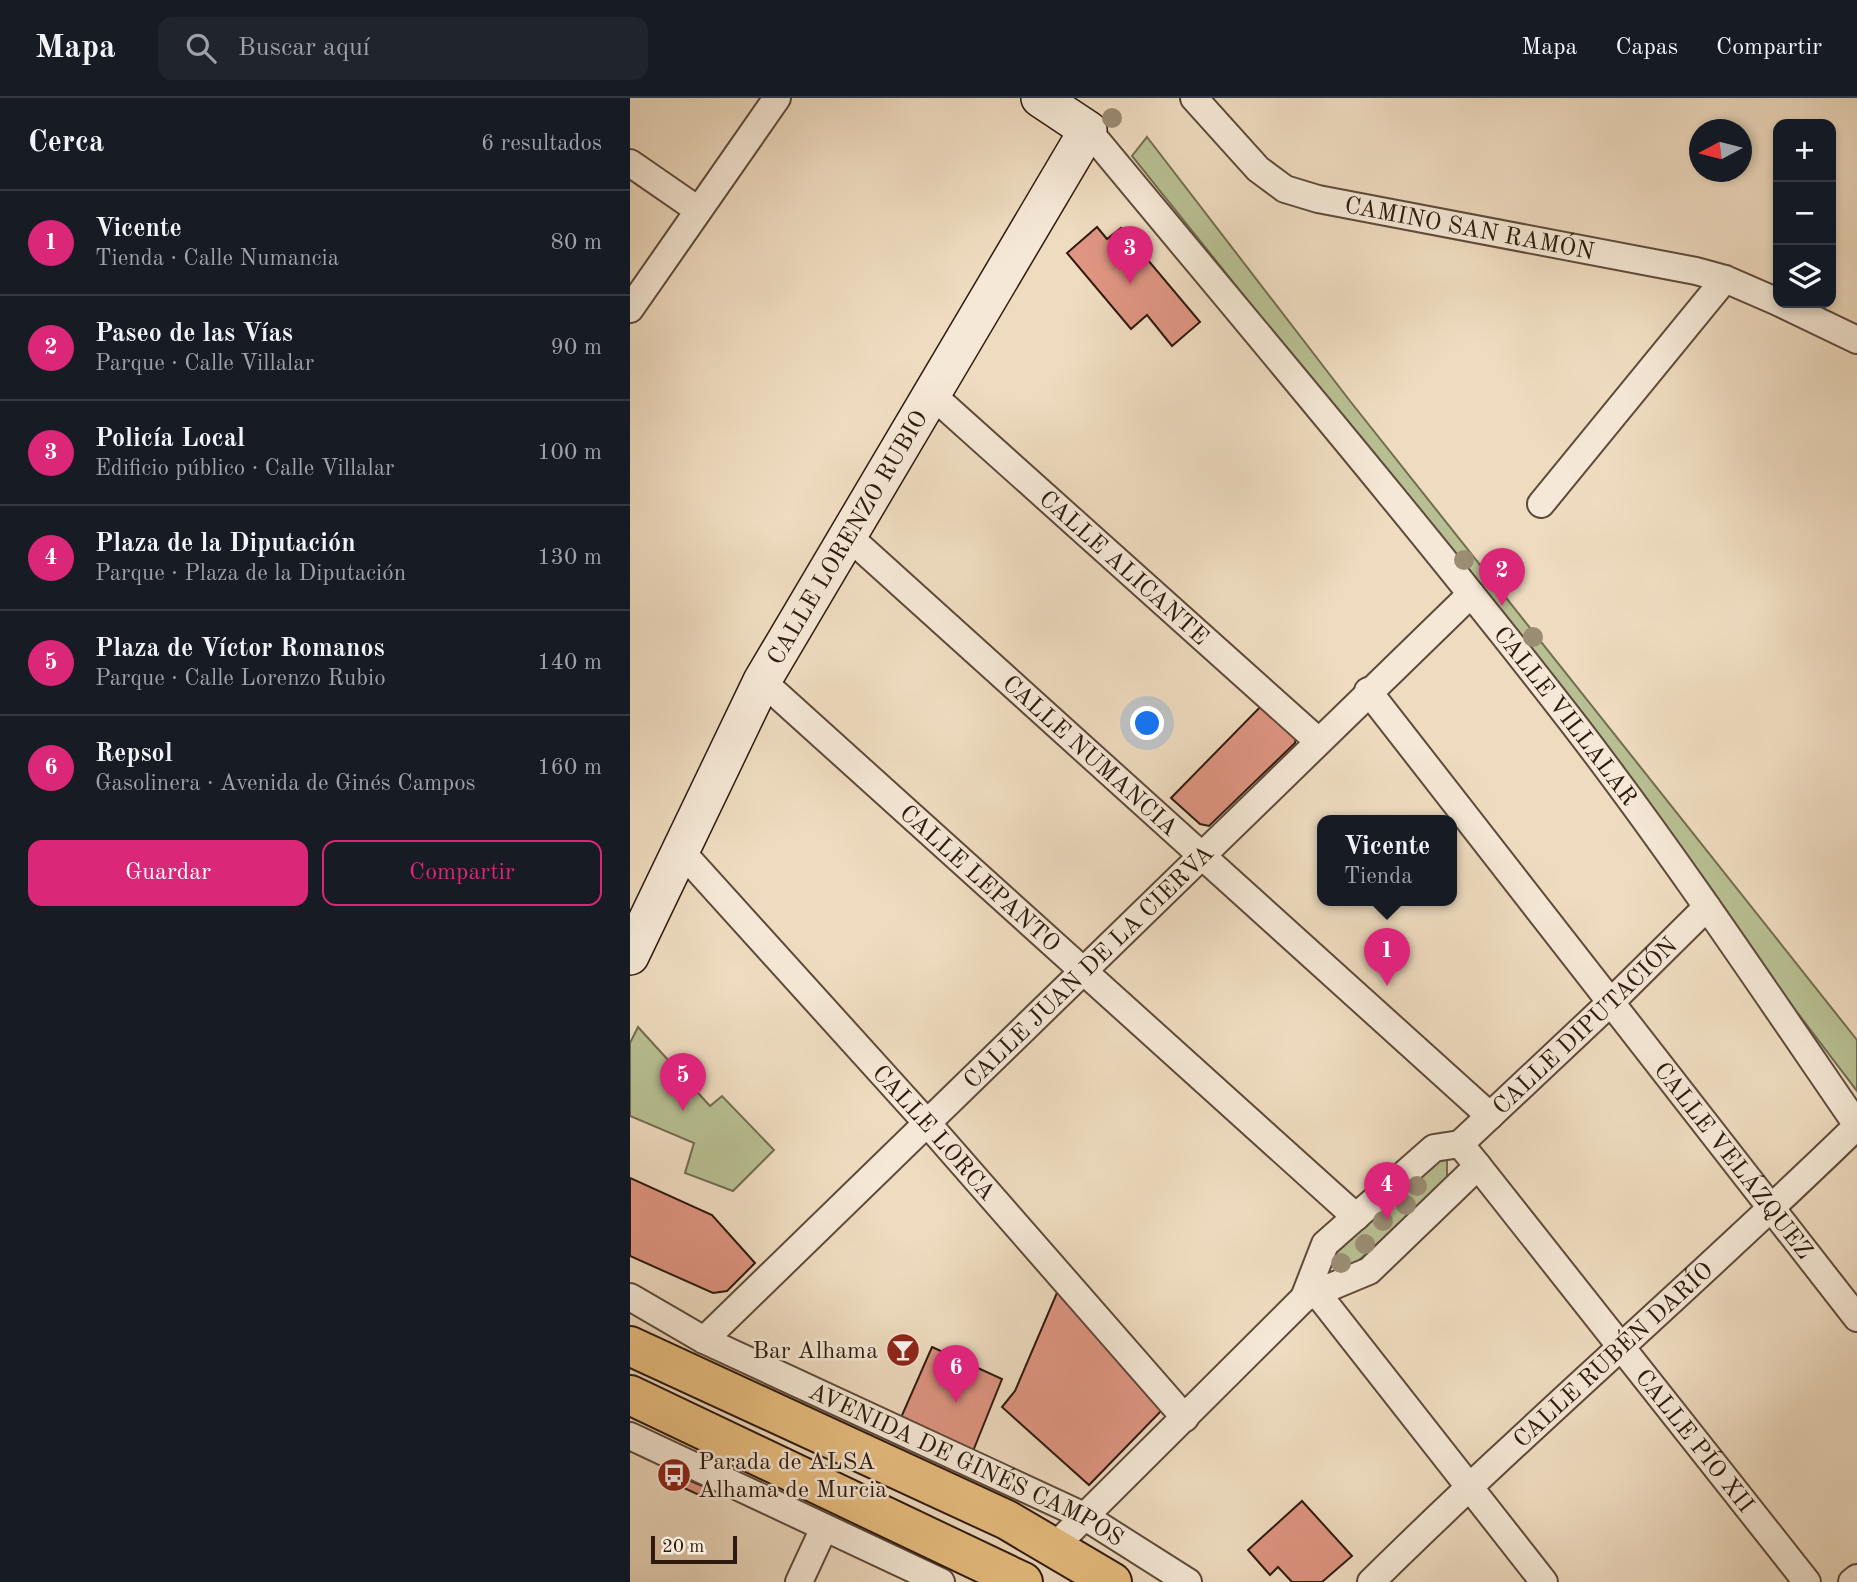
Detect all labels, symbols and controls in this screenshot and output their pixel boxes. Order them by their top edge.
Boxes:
search box [158,17,648,80]
icon: search [182,29,220,67]
text: Mapa [35,32,116,65]
text: Buscar aquí [238,35,370,61]
text: Mapa [1521,36,1577,60]
text: Capas [1615,36,1678,60]
text: Compartir [1716,36,1822,60]
north arrow [1689,119,1752,182]
map controls [1773,119,1836,308]
button: + [1773,119,1836,182]
text: Cerca [28,128,104,158]
text: 6 resultados [481,132,602,155]
button: − [1773,182,1836,245]
street label: CAMINO SAN RAMÓN [1342,194,1596,265]
text: Vicente [95,216,182,242]
pin: 3 [1107,226,1153,284]
text: 1 [44,231,58,254]
text: 80 m [551,231,602,254]
button: layers [1773,245,1836,308]
text: Tienda · Calle Numancia [95,247,339,270]
text: Paseo de las Vías [95,321,293,347]
text: 2 [44,336,58,359]
text: 90 m [551,336,602,359]
text: Parque · Calle Villalar [95,352,314,375]
street label: CALLE LORENZO RUBIO [764,407,933,670]
text: Policía Local [95,426,245,452]
text: 3 [44,441,58,464]
text: 100 m [537,441,602,464]
text: Edificio público · Calle Villalar [95,457,394,480]
street label: CALLE ALICANTE [1034,487,1212,650]
text: Plaza de la Diputación [95,531,356,557]
text: 4 [44,546,58,569]
text: 130 m [537,546,602,569]
pin: 2 [1479,548,1525,606]
text: Parque · Plaza de la Diputación [95,562,406,585]
street label: CALLE VILLALAR [1488,623,1641,811]
text: Plaza de Víctor Romanos [95,636,385,662]
text: 5 [44,651,58,674]
text: 140 m [537,651,602,674]
text: Parque · Calle Lorenzo Rubio [95,667,386,690]
street label: CALLE NUMANCIA [997,672,1181,842]
your location [1130,706,1164,740]
text: Repsol [95,741,173,767]
text: 6 [44,756,58,779]
text: 160 m [537,756,602,779]
text: Gasolinera · Avenida de Ginés Campos [95,772,476,795]
street label: CALLE LEPANTO [894,801,1064,958]
popup [1317,815,1457,906]
text: Vicente [1344,834,1430,860]
button: Guardar [28,840,308,906]
button: Compartir [322,840,602,906]
street label: CALLE JUAN DE LA CIERVA [960,841,1219,1094]
text: Tienda [1344,865,1413,888]
pin: 1 [1364,928,1410,986]
street label: CALLE DIPUTACIÓN [1489,934,1683,1120]
pin: 5 [660,1053,706,1111]
street label: CALLE VELÁZQUEZ [1649,1059,1816,1264]
street label: CALLE LORCA [867,1061,999,1206]
pin: 4 [1364,1162,1410,1220]
street label: CALLE RUBÉN DARÍO [1510,1259,1718,1453]
bar icon: Bar Alhama [884,1331,922,1369]
place label: Bar Alhama [752,1340,878,1364]
pin: 6 [933,1345,979,1403]
street label: CALLE PÍO XII [1630,1366,1757,1518]
street label: AVENIDA DE GINÉS CAMPOS [804,1380,1127,1552]
place label: Parada de ALSA Alhama de Murcia [698,1451,887,1503]
bus stop icon: Parada de ALSA Alhama de Murcia [655,1456,693,1494]
scale bar [651,1533,737,1565]
text: 20 m [662,1538,704,1557]

